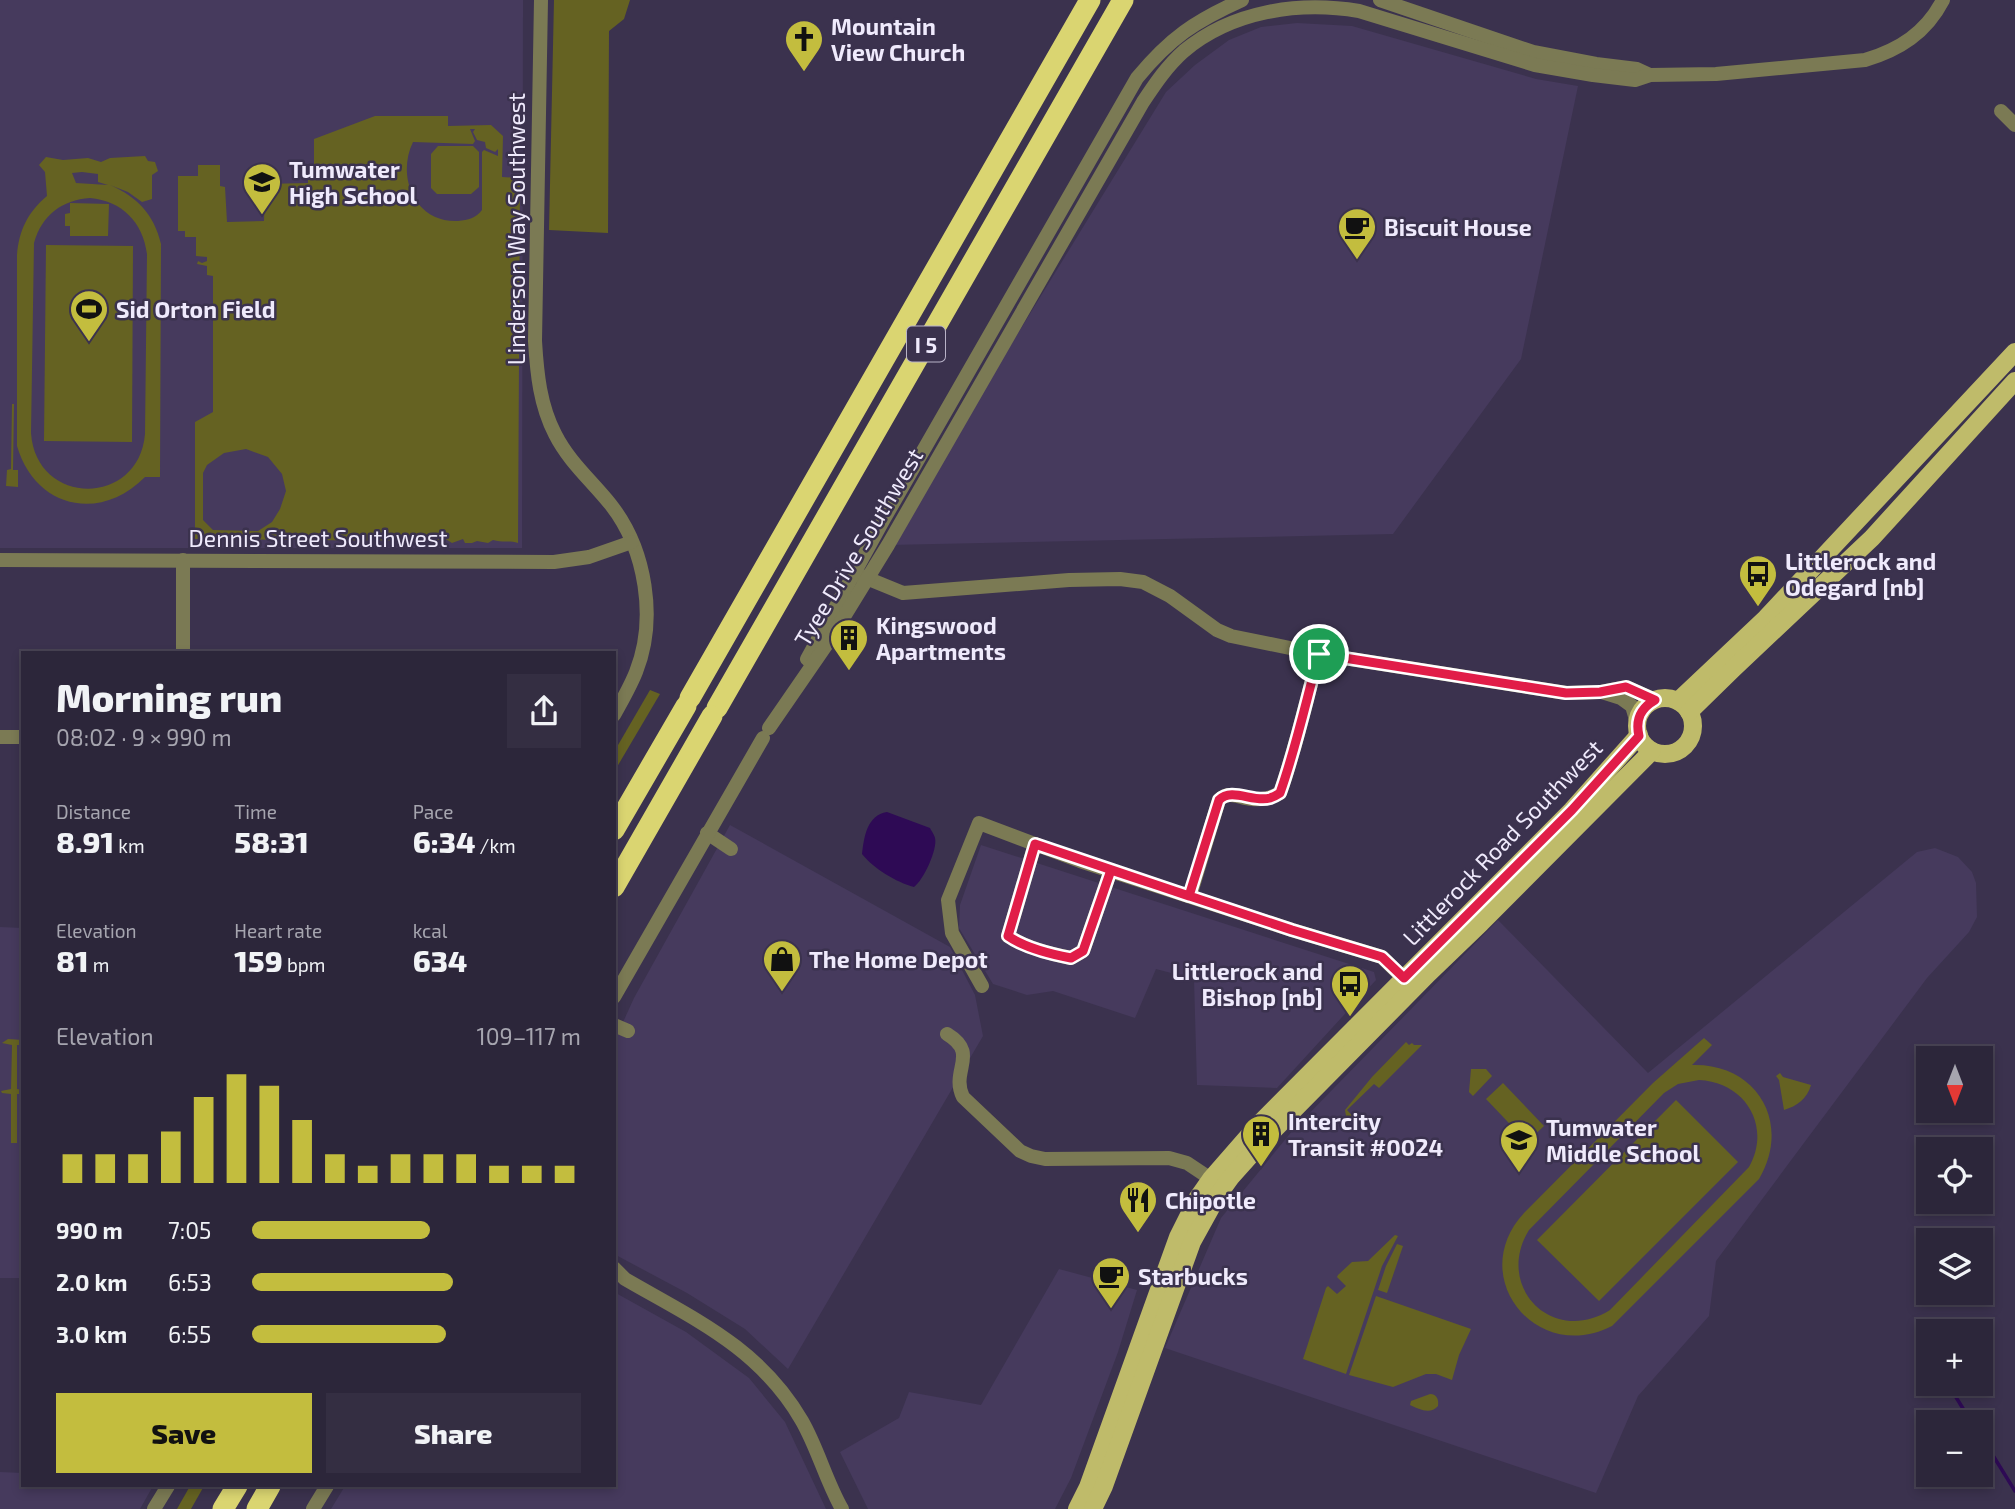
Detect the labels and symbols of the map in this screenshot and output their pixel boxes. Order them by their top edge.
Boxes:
place label: Mountain View Church [831,12,965,66]
church icon: Mountain View Church [783,18,825,73]
street label: Linderson Way Southwest [502,93,530,365]
place label: Tumwater High School [289,155,418,209]
school or university icon: Tumwater High School [241,161,283,216]
cafe icon: Biscuit House [1336,206,1378,261]
place label: Biscuit House [1384,213,1532,241]
sports icon: Sid Orton Field [68,288,110,343]
place label: Sid Orton Field [116,295,275,323]
road number: I 5 [907,326,945,362]
street label: Tyee Drive Southwest [788,443,928,651]
street label: Dennis Street Southwest [189,524,448,552]
place label: Littlerock and Odegard [nb] [1785,547,1936,601]
bus stop icon: Littlerock and Odegard [nb] [1737,553,1779,608]
place label: Kingswood Apartments [876,611,1006,665]
building icon: Kingswood Apartments [828,617,870,672]
pin [1289,624,1349,684]
street label: Littlerock Road Southwest [1396,733,1608,951]
shop icon: The Home Depot [761,938,803,993]
place label: The Home Depot [809,945,988,973]
place label: Littlerock and Bishop [nb] [1172,957,1323,1011]
bus stop icon: Littlerock and Bishop [nb] [1329,963,1371,1018]
north arrow [1916,1046,1993,1124]
place label: Intercity Transit #0024 [1288,1107,1443,1161]
building icon: Intercity Transit #0024 [1240,1113,1282,1168]
place label: Tumwater Middle School [1546,1113,1700,1167]
school or university icon: Tumwater Middle School [1498,1119,1540,1174]
restaurant icon: Chipotle [1117,1179,1159,1234]
place label: Chipotle [1165,1186,1256,1214]
cafe icon: Starbucks [1090,1255,1132,1310]
place label: Starbucks [1138,1262,1248,1290]

